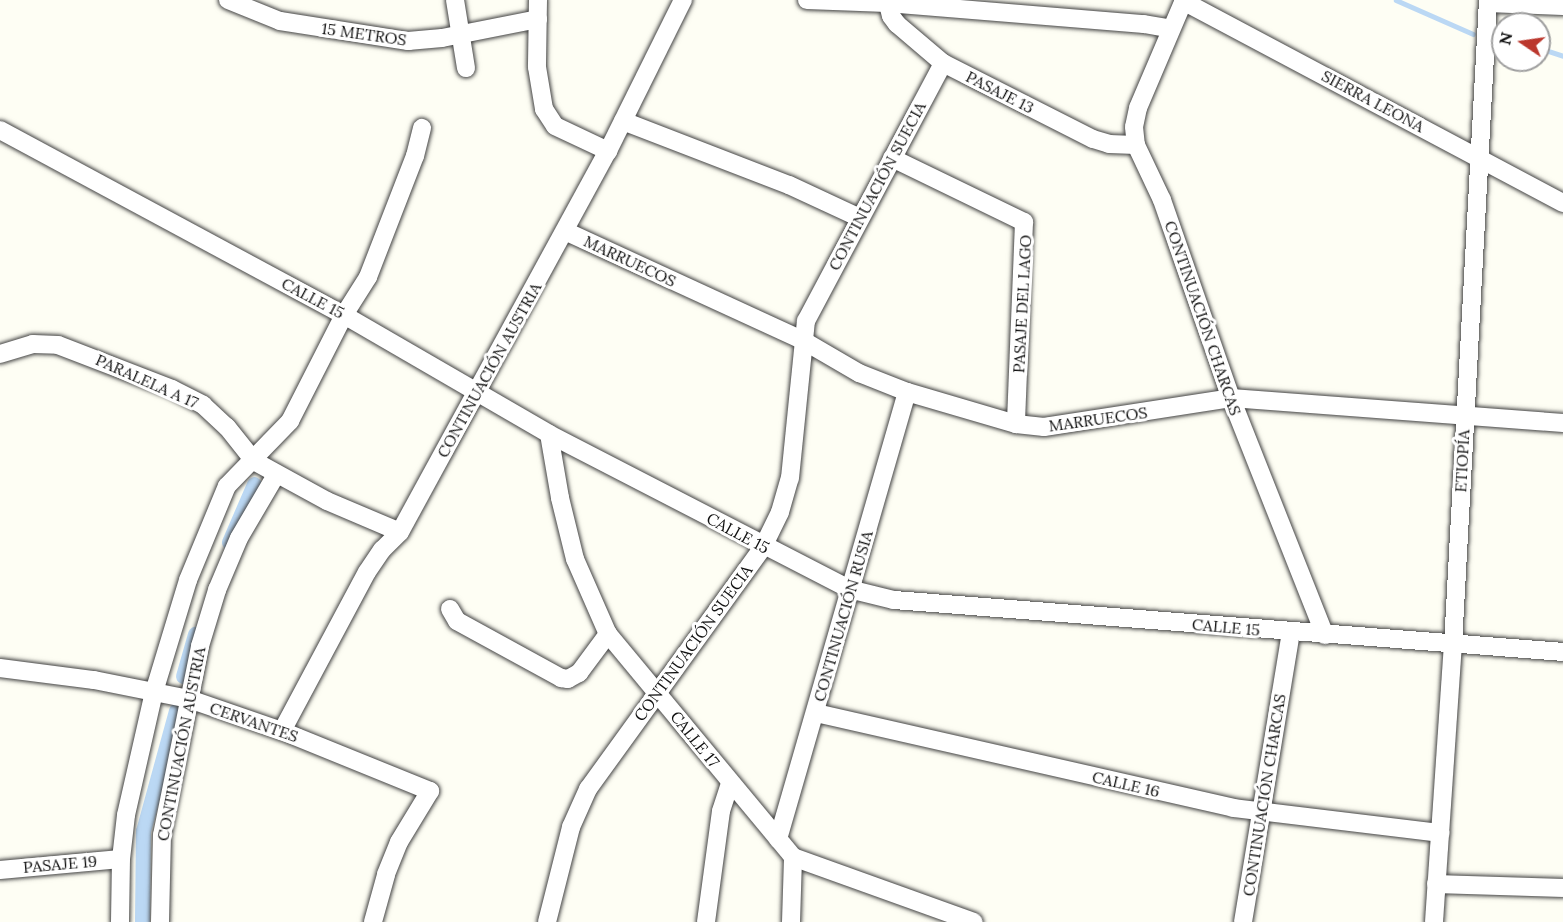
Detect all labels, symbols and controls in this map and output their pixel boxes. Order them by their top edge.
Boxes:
north arrow [1491,12,1551,72]
street label: 15 METROS [320,19,408,49]
text: N [1494,30,1517,47]
street label: SIERRA LEONA [1318,66,1428,136]
street label: PASAJE 13 [963,67,1037,117]
street label: CONTINUACIÓN SUECIA [824,98,930,274]
street label: CONTINUACIÓN CHARCAS [1161,218,1245,418]
street label: MARRUECOS [581,231,679,291]
street label: PASAJE DEL LAGO [1009,234,1035,374]
street label: CALLE 15 [278,274,348,322]
street label: CONTINUACIÓN AUSTRIA [433,279,545,461]
street label: PARALELA A 17 [93,350,201,412]
street label: MARRUECOS [1047,403,1149,435]
street label: ETIOPÍA [1451,429,1473,493]
street label: CALLE 15 [703,509,773,557]
street label: CONTINUACIÓN RUSIA [809,528,877,704]
street label: CONTINUACIÓN SUECIA [630,561,756,725]
street label: CALLE 15 [1191,614,1261,640]
street label: CONTINUACIÓN AUSTRIA [153,645,209,843]
street label: CONTINUACIÓN CHARCAS [1239,693,1289,897]
street label: CERVANTES [207,698,301,746]
street label: CALLE 17 [666,707,724,771]
street label: CALLE 16 [1090,767,1162,801]
street label: PASAJE 19 [22,851,98,877]

